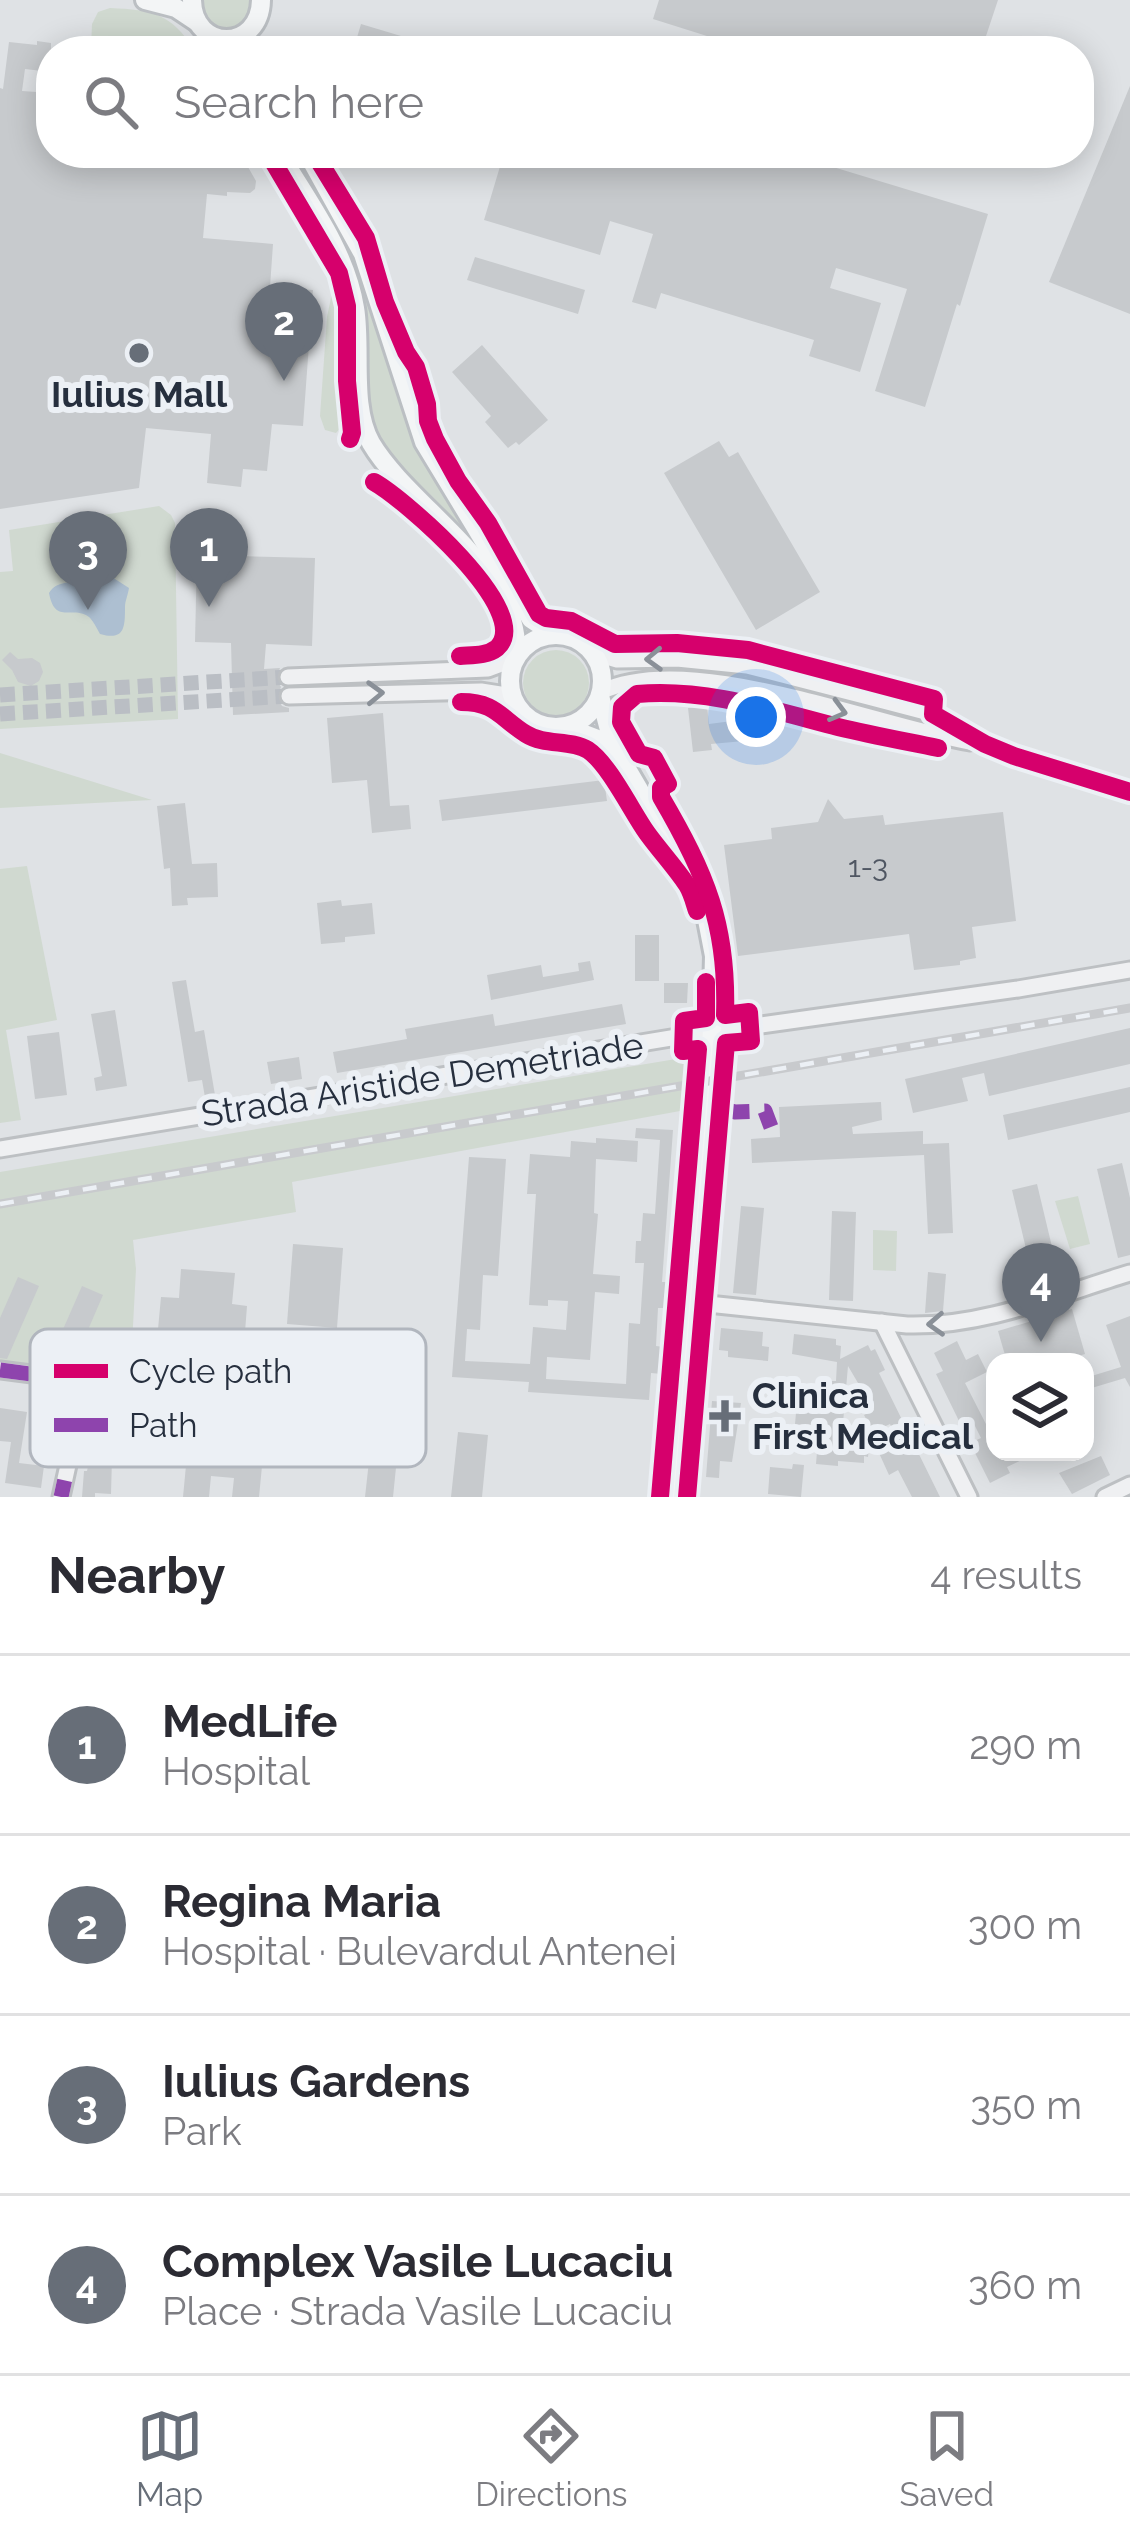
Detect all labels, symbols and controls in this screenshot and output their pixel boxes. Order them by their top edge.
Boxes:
search box [36,36,1094,168]
icon: search [78,69,144,135]
text: Search here [174,76,424,129]
pin: 2 [245,282,323,381]
marker: Iulius Mall [126,340,152,366]
place label: Iulius Mall [51,373,228,415]
pin: 1 [170,508,248,607]
pin: 3 [49,511,127,610]
one-way arrow [644,646,663,672]
one-way arrow [366,680,385,706]
your location [726,687,786,747]
one-way arrow [827,696,848,721]
house number: 1-3 [848,849,888,884]
street label: Strada Aristide Demetriade [198,1023,646,1135]
pin: 4 [1002,1243,1080,1342]
one-way arrow [926,1311,945,1337]
legend [30,1329,426,1467]
text: Cycle path [129,1352,292,1391]
map controls [986,1353,1094,1461]
button: layers [986,1353,1094,1461]
place label: Clinica First Medical [752,1374,974,1457]
marker: Clinica First Medical [709,1400,741,1432]
text: Path [129,1406,198,1445]
text: Nearby [48,1545,225,1605]
text: 4 results [930,1552,1082,1598]
text: MedLife [162,1695,337,1748]
text: 1 [77,1722,97,1768]
text: 290 m [969,1722,1082,1768]
text: Hospital [162,1748,310,1794]
text: Regina Maria [162,1875,441,1928]
text: 2 [76,1902,98,1948]
text: 300 m [968,1902,1082,1948]
text: Hospital · Bulevardul Antenei [162,1928,677,1974]
text: Iulius Gardens [162,2055,470,2108]
text: 3 [76,2082,98,2128]
text: 350 m [970,2082,1082,2128]
text: Park [162,2108,242,2154]
text: Complex Vasile Lucaciu [162,2235,673,2288]
text: 4 [76,2262,98,2308]
text: 360 m [968,2262,1082,2308]
text: Place · Strada Vasile Lucaciu [162,2288,673,2334]
tab: Map [136,2403,203,2514]
tab: Directions [475,2403,628,2514]
tab: Saved [900,2403,994,2514]

